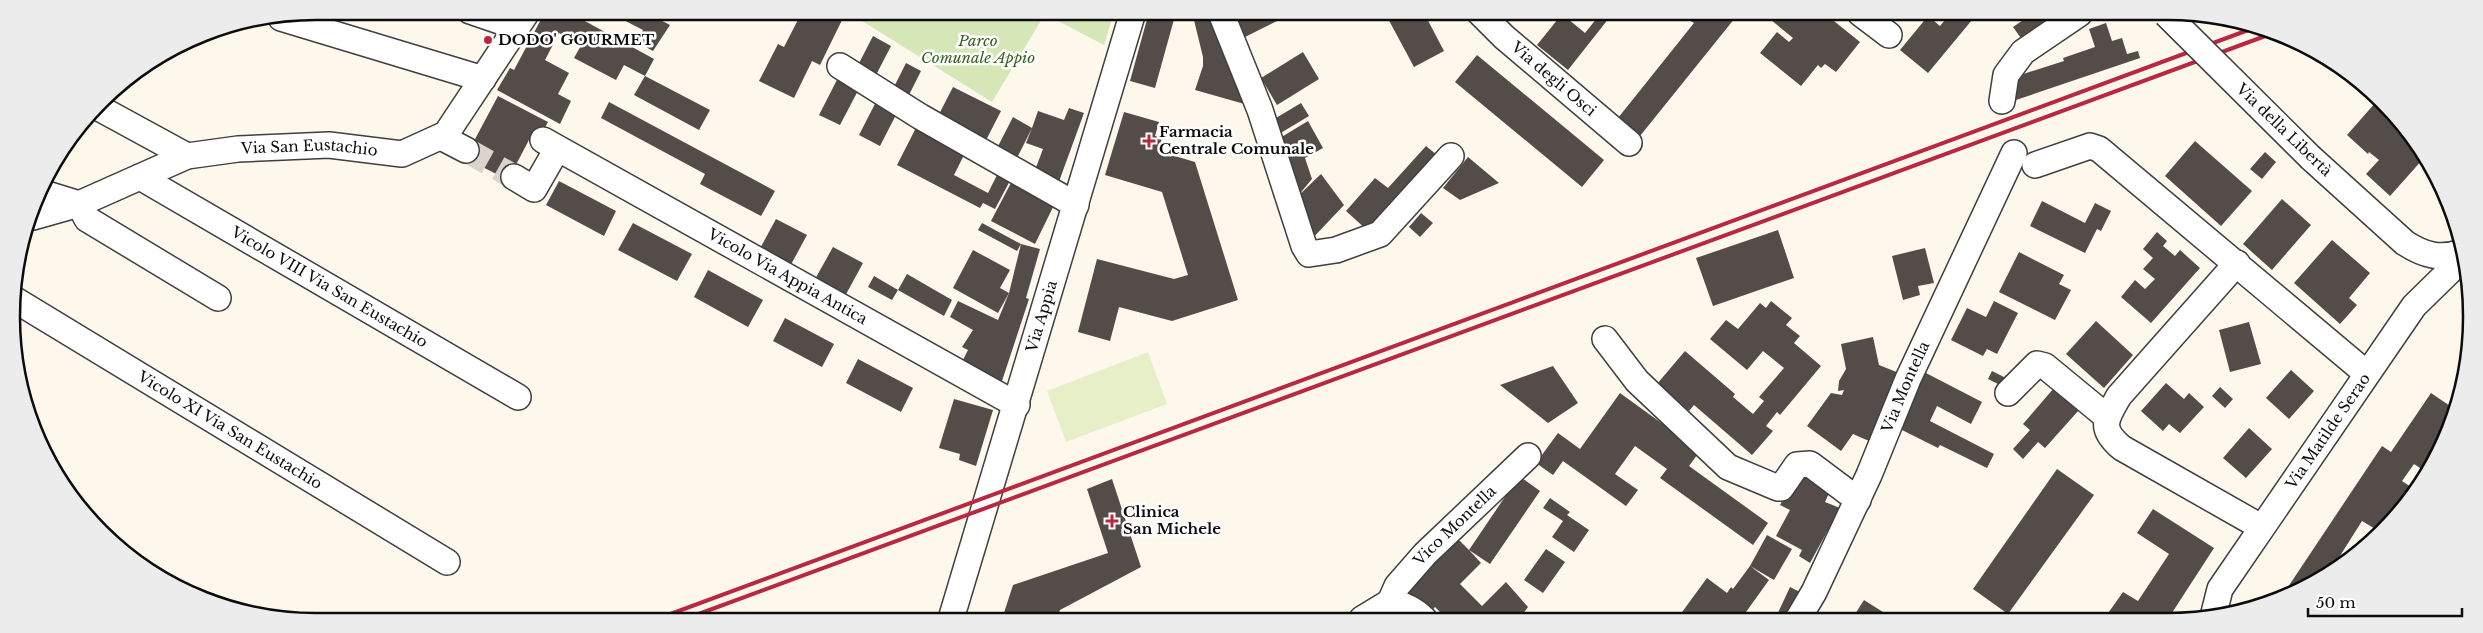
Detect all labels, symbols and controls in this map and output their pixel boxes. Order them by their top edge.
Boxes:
place label: DODO' GOURMET [498,30,655,49]
park label: Parco Comunale Appio [921,31,1035,67]
marker: DODO' GOURMET [482,34,494,46]
street label: Via degli Osci [1507,37,1600,120]
street label: Via della Libertà [2232,78,2337,181]
place label: Farmacia Centrale Comunale [1159,122,1314,158]
street label: Via San Eustachio [240,135,379,160]
marker: Farmacia Centrale Comunale [1143,135,1155,147]
street label: Vicolo VIII Via San Eustachio [227,222,431,351]
street label: Vicolo Via Appia Antica [704,224,871,329]
street label: Via Appia [1021,277,1061,355]
street label: Via Montella [1877,337,1934,436]
street label: Vicolo XI Via San Eustachio [134,366,326,493]
street label: Via Matilde Serao [2281,369,2374,493]
street label: Vico Montella [1408,481,1500,570]
place label: Clinica San Michele [1123,502,1221,538]
marker: Clinica San Michele [1105,514,1119,528]
scale bar [2308,586,2462,618]
text: 50 m [2316,593,2356,612]

